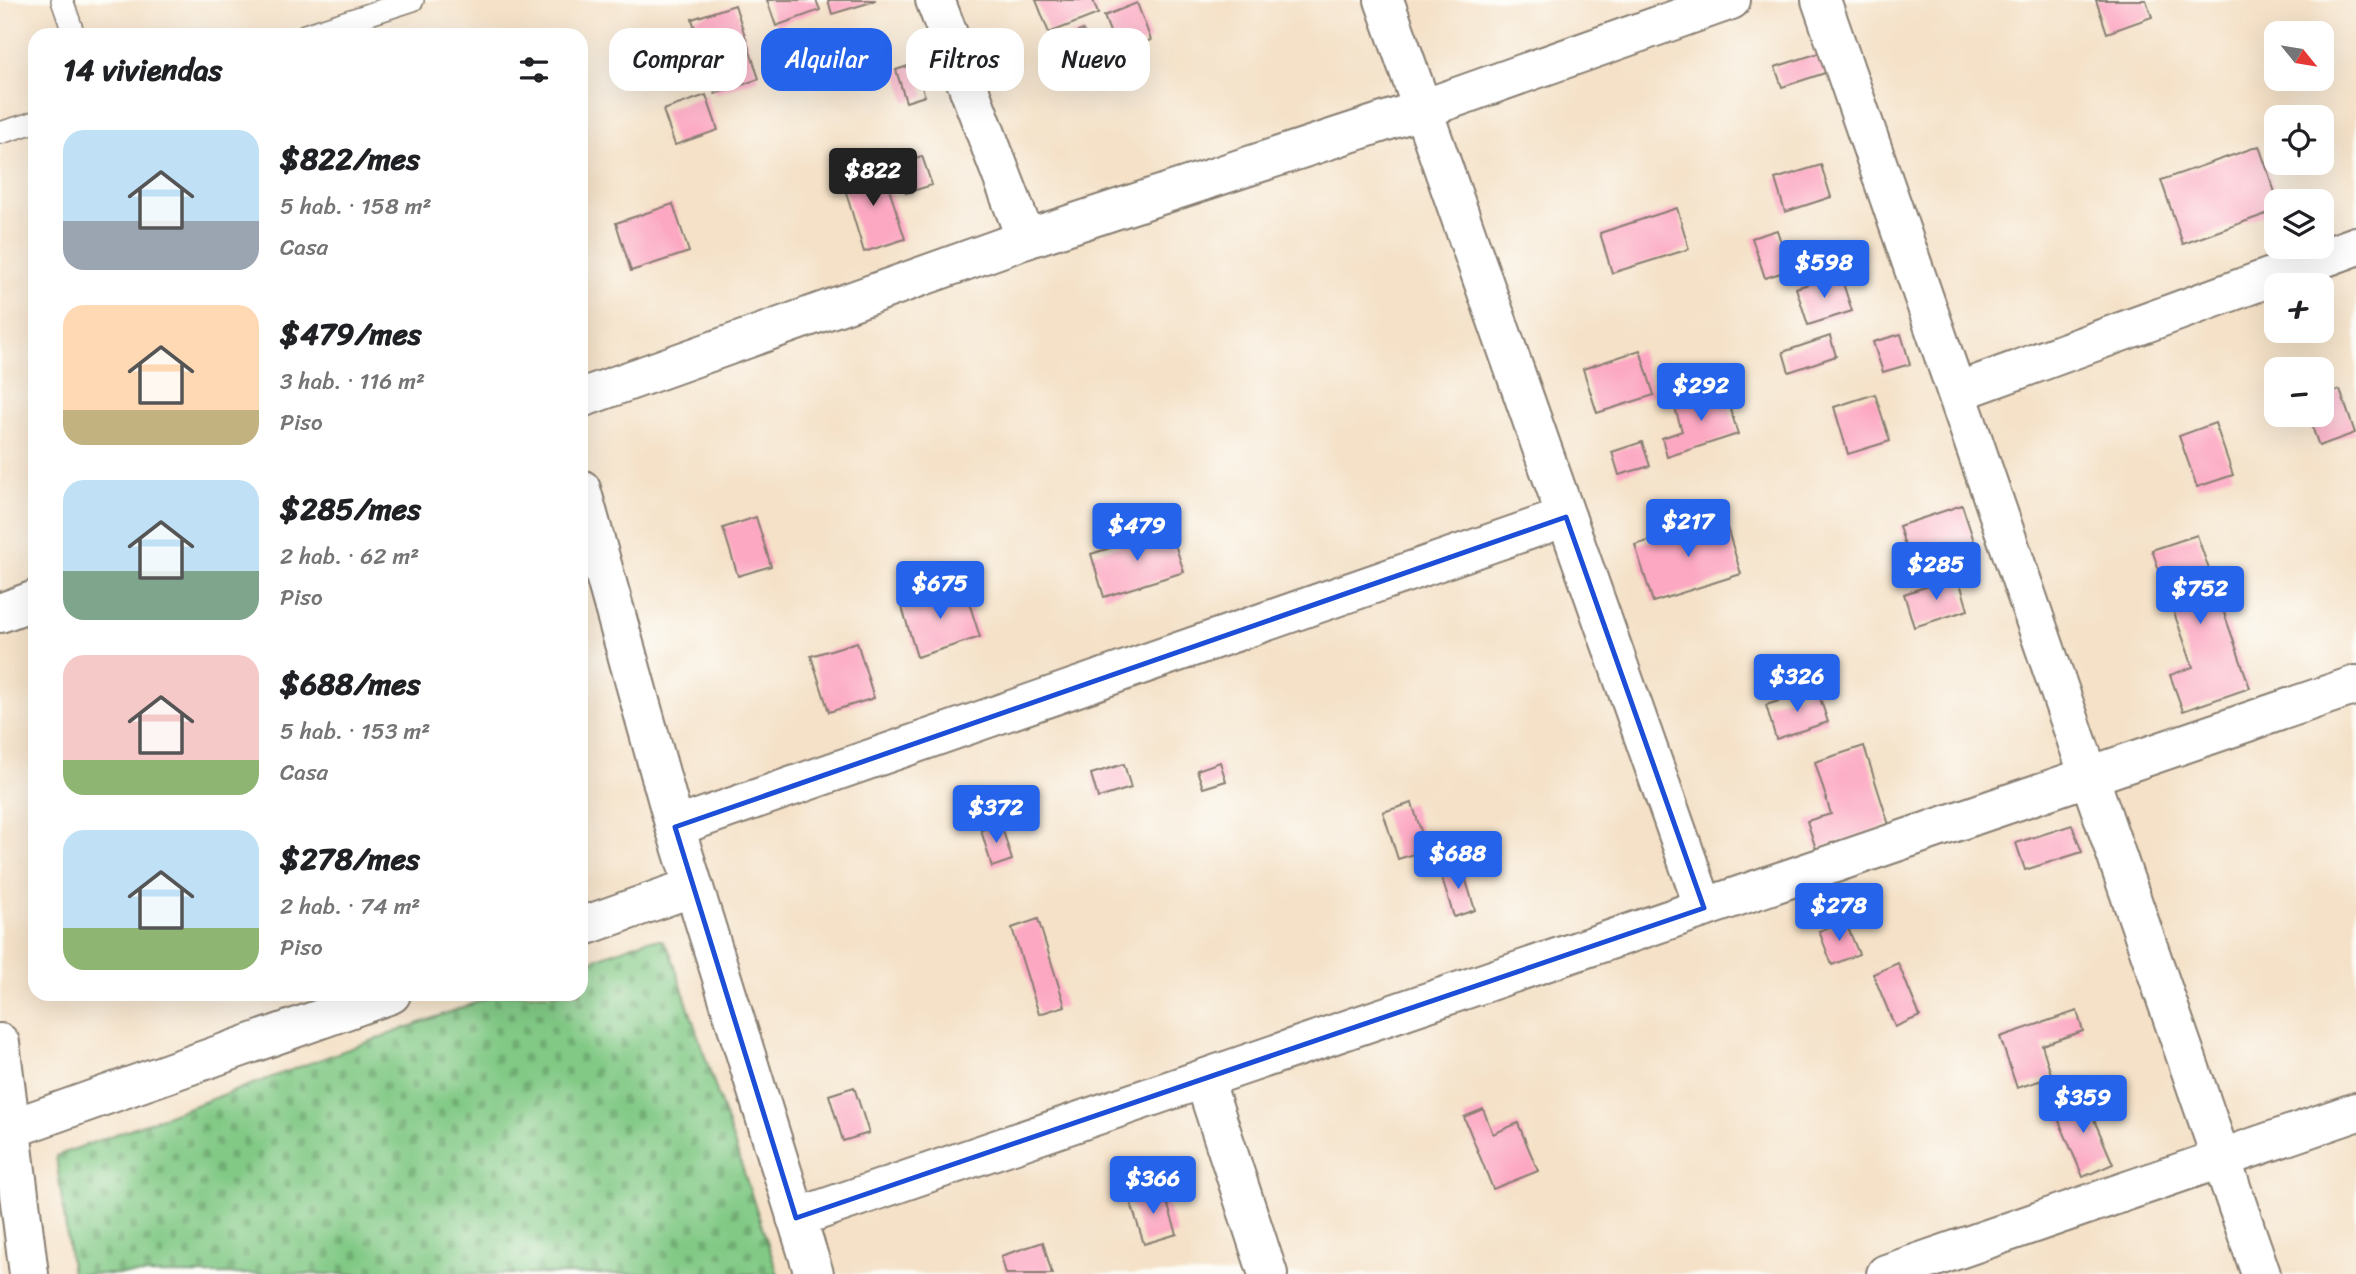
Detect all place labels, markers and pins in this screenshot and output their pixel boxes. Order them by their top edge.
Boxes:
pin: $822 [832,148,914,208]
pin: $598 [1783,240,1865,300]
pin: $292 [1660,364,1742,423]
pin: $217 [1647,500,1729,559]
pin: $479 [1096,504,1178,563]
pin: $285 [1895,542,1977,602]
pin: $675 [899,562,981,621]
pin: $752 [2159,566,2241,626]
pin: $326 [1756,654,1838,714]
pin: $372 [955,786,1037,845]
pin: $688 [1417,832,1499,891]
pin: $278 [1798,884,1880,943]
pin: $359 [2042,1076,2124,1135]
pin: $366 [1112,1156,1194,1216]

